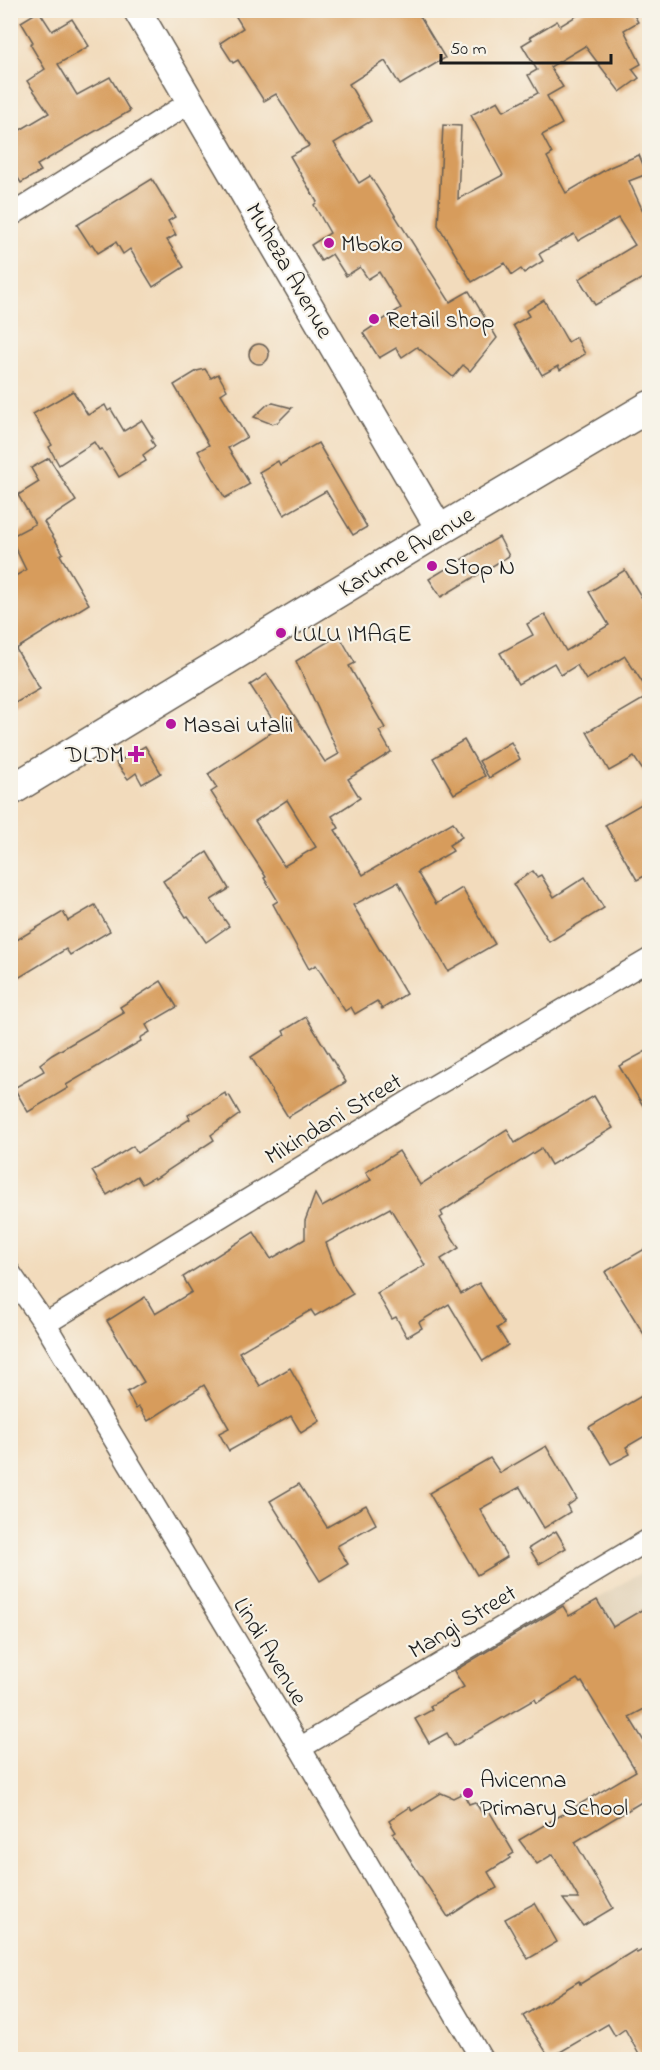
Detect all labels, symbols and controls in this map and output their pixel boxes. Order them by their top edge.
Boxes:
scale bar [441,27,610,65]
text: 50 m [450,37,487,63]
street label: Muheza Avenue [235,197,341,346]
place label: Mboko [341,228,403,263]
marker: Mboko [322,236,336,250]
place label: Retail shop [386,304,495,339]
marker: Retail shop [367,312,381,326]
street label: Karume Avenue [333,499,482,608]
place label: Stop N [444,551,515,586]
marker: Stop N [425,559,439,573]
place label: LULU IMAGE [293,618,412,653]
marker: LULU IMAGE [274,626,288,640]
place label: Masai utalii [183,709,293,744]
marker: Masai utalii [164,717,178,731]
place label: DLDM [64,739,124,774]
marker: DLDM [129,747,143,761]
street label: Mikindani Street [259,1065,410,1175]
street label: Mangi Street [402,1577,524,1669]
street label: Lindi Avenue [223,1592,315,1713]
place label: Avicenna Primary School [480,1764,628,1828]
marker: Avicenna Primary School [461,1786,475,1800]

